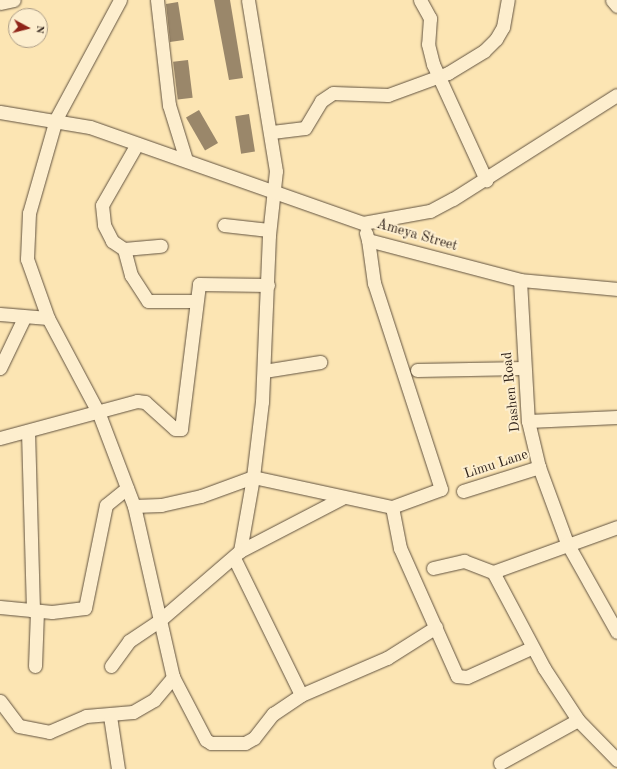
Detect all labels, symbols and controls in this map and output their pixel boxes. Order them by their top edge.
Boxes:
north arrow [8,8,48,48]
text: N [33,25,45,34]
street label: Ameya Street [375,215,459,255]
street label: Dashen Road [498,351,524,433]
street label: Limu Lane [462,446,530,482]

